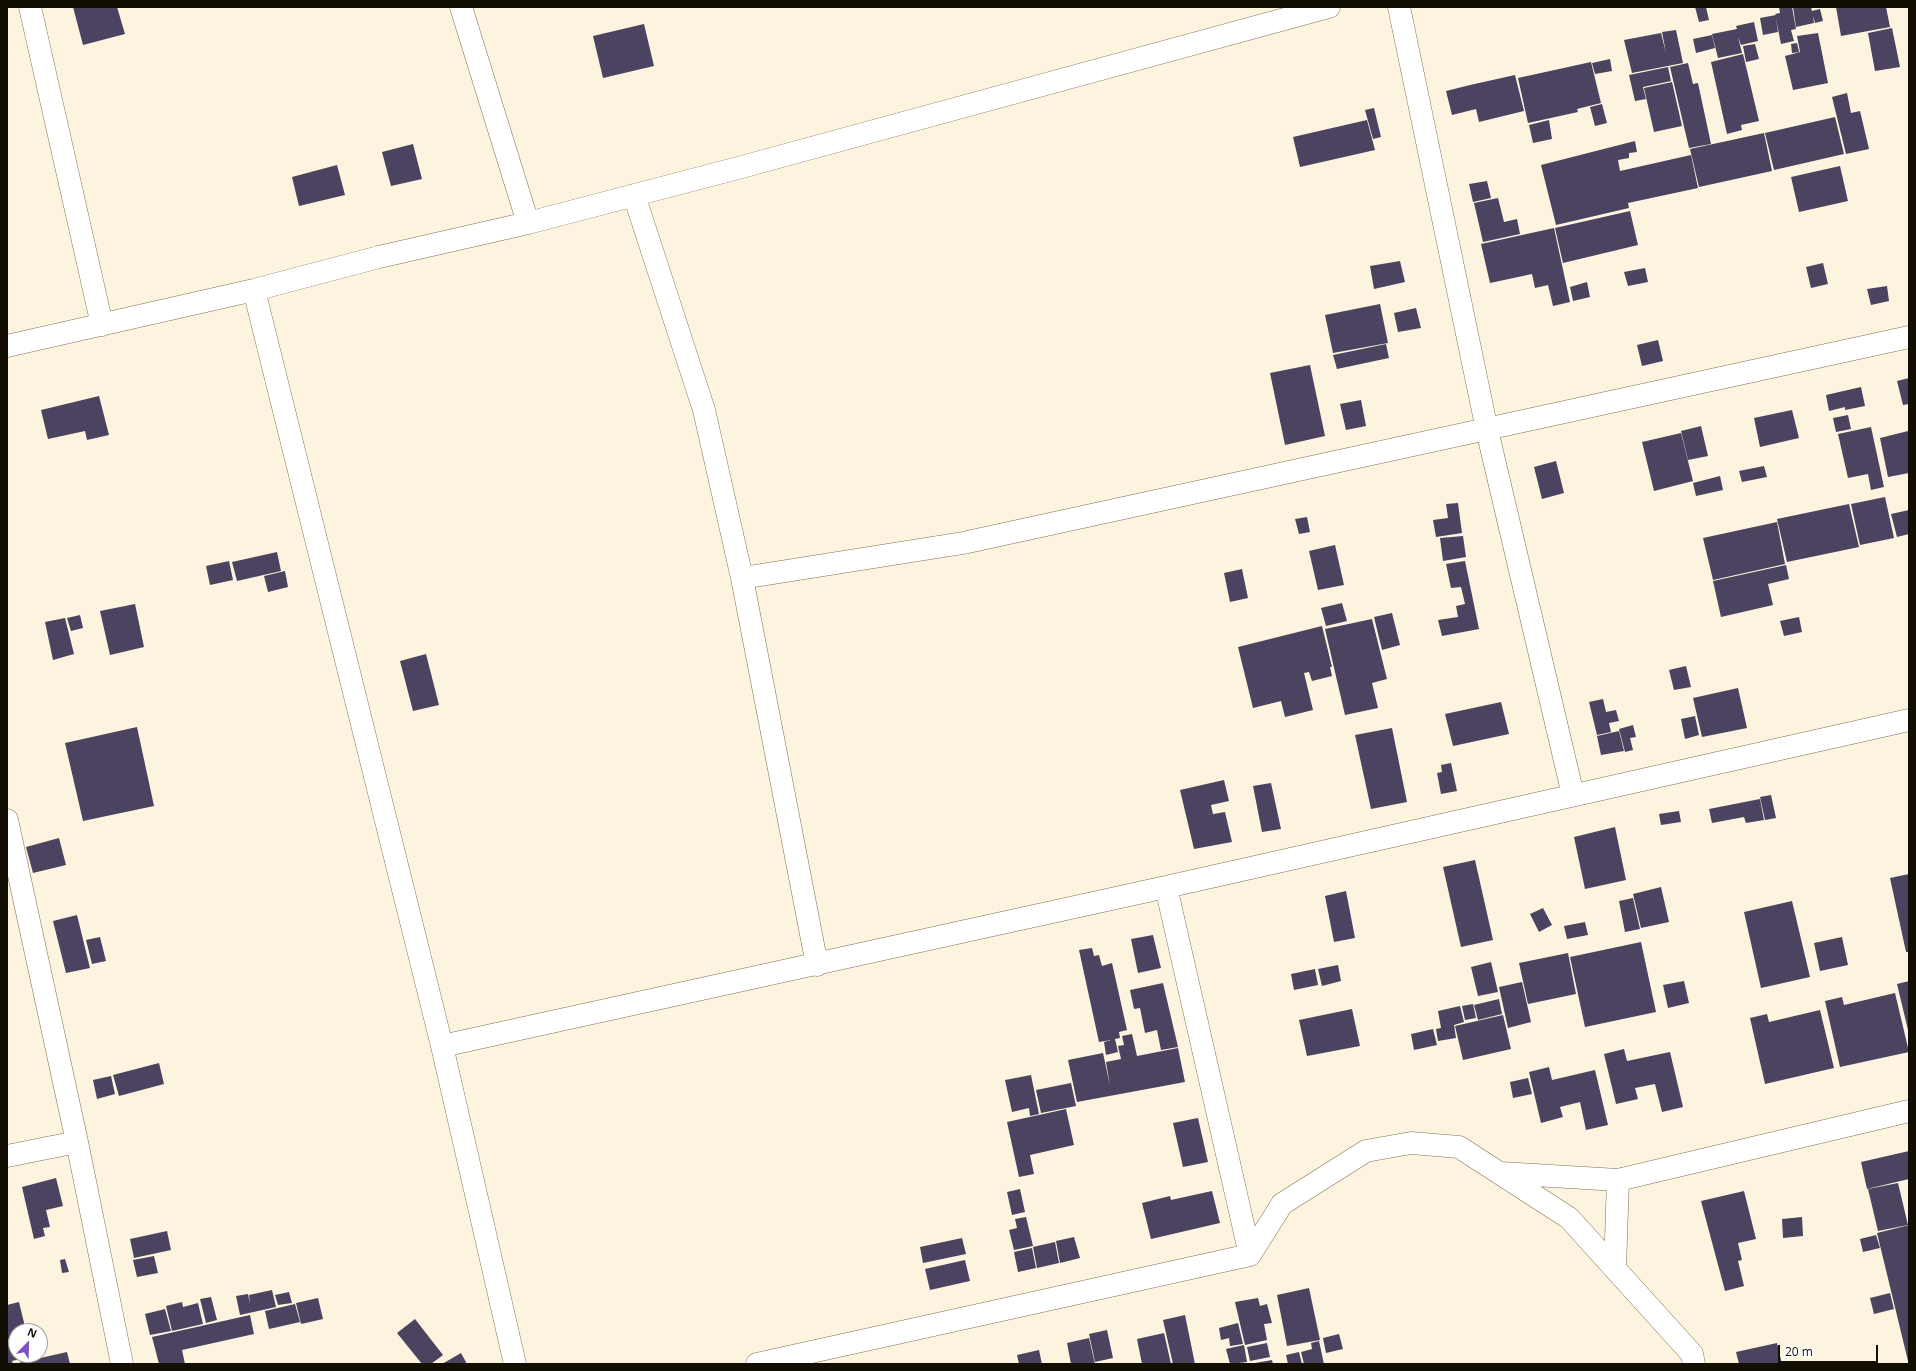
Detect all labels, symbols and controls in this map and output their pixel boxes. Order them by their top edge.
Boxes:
north arrow [8,1323,48,1363]
text: N [25,1324,40,1341]
scale bar [1780,1337,1880,1363]
text: 20 m [1785,1343,1813,1360]

